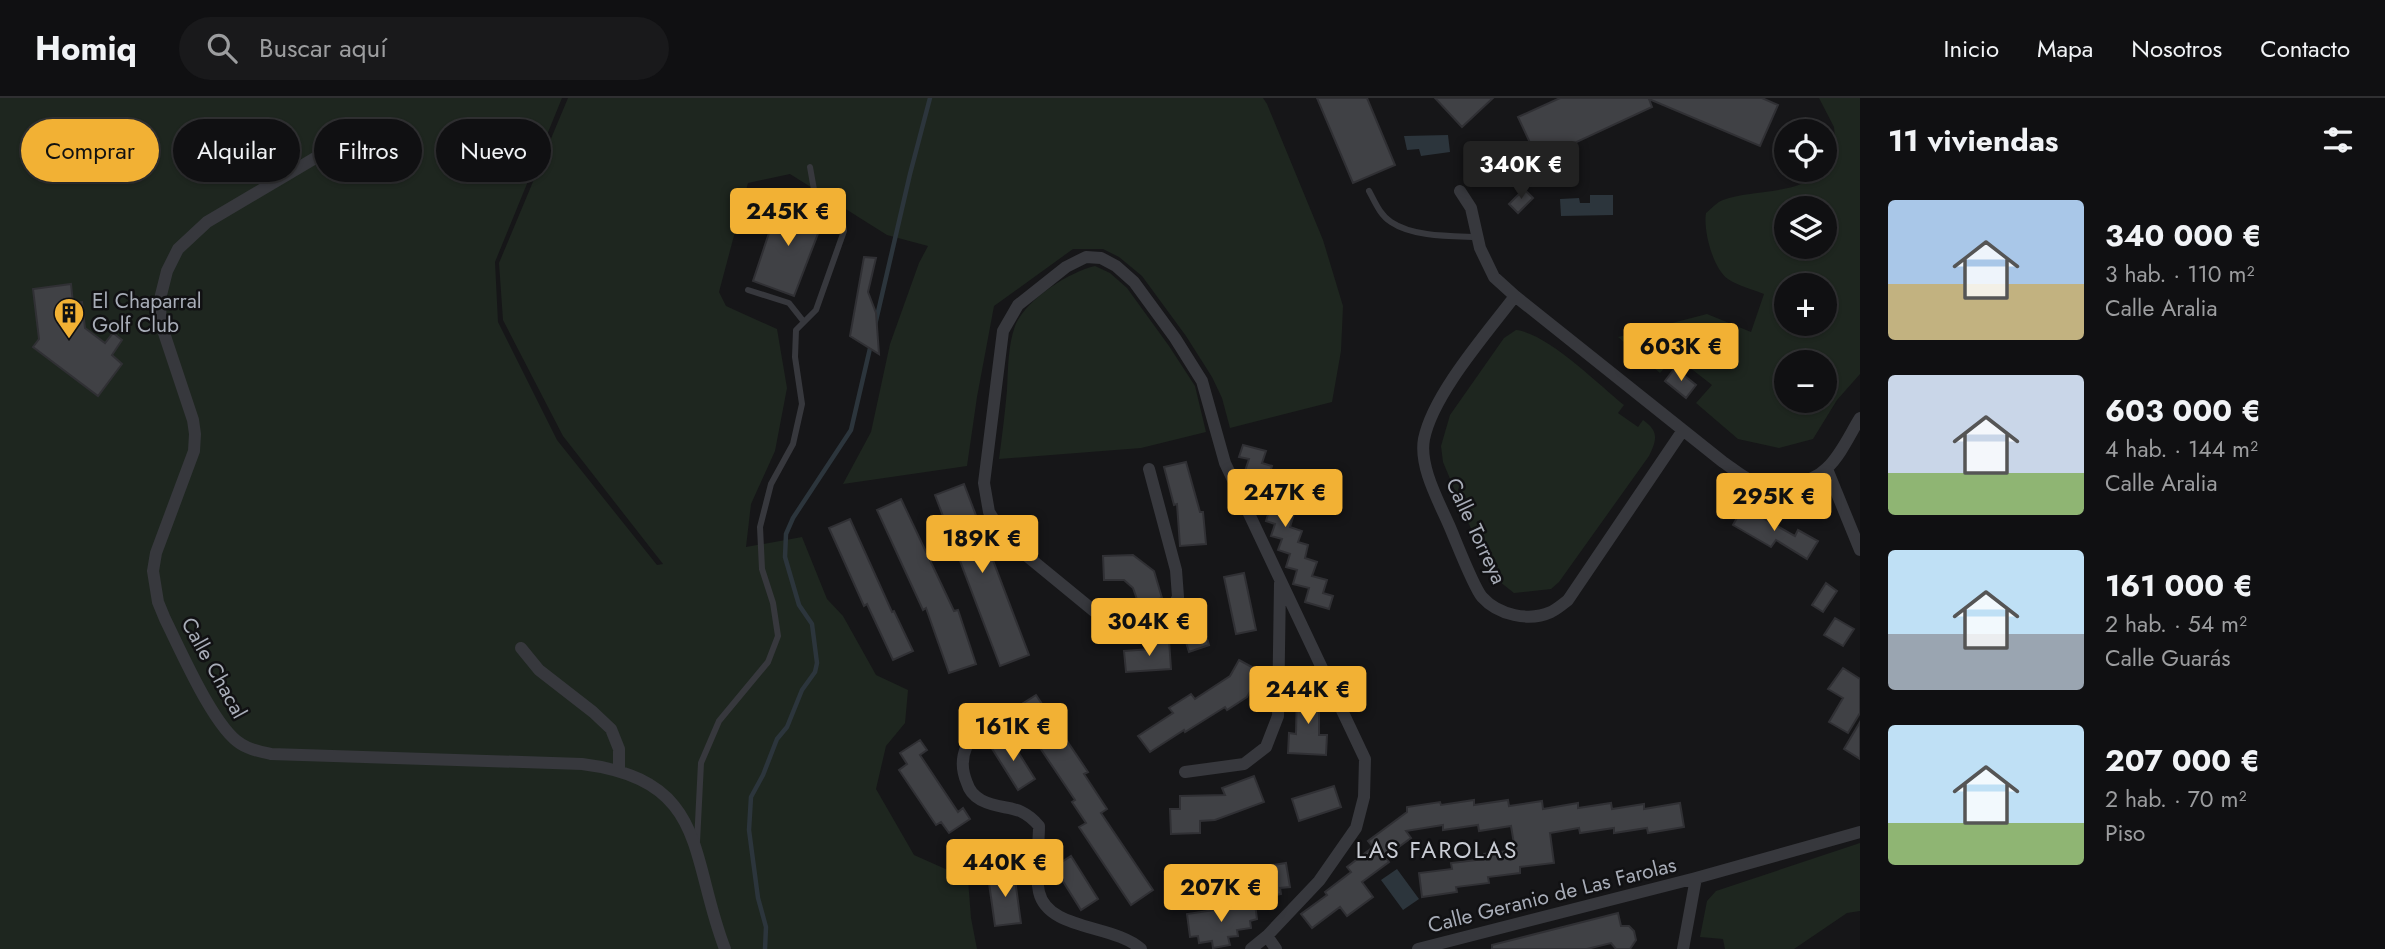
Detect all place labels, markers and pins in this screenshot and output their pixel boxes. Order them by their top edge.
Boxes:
pin: 340K € [1464,141,1578,201]
pin: 245K € [731,188,845,248]
place label: El Chaparral Golf Club [92,286,202,340]
building icon: El Chaparral Golf Club [52,296,86,340]
pin: 603K € [1624,324,1738,383]
pin: 247K € [1228,470,1342,529]
pin: 295K € [1717,474,1831,533]
pin: 189K € [925,516,1039,575]
pin: 304K € [1092,598,1206,658]
pin: 244K € [1251,666,1365,726]
pin: 161K € [956,704,1070,763]
pin: 440K € [948,840,1062,899]
pin: 207K € [1164,864,1278,924]

